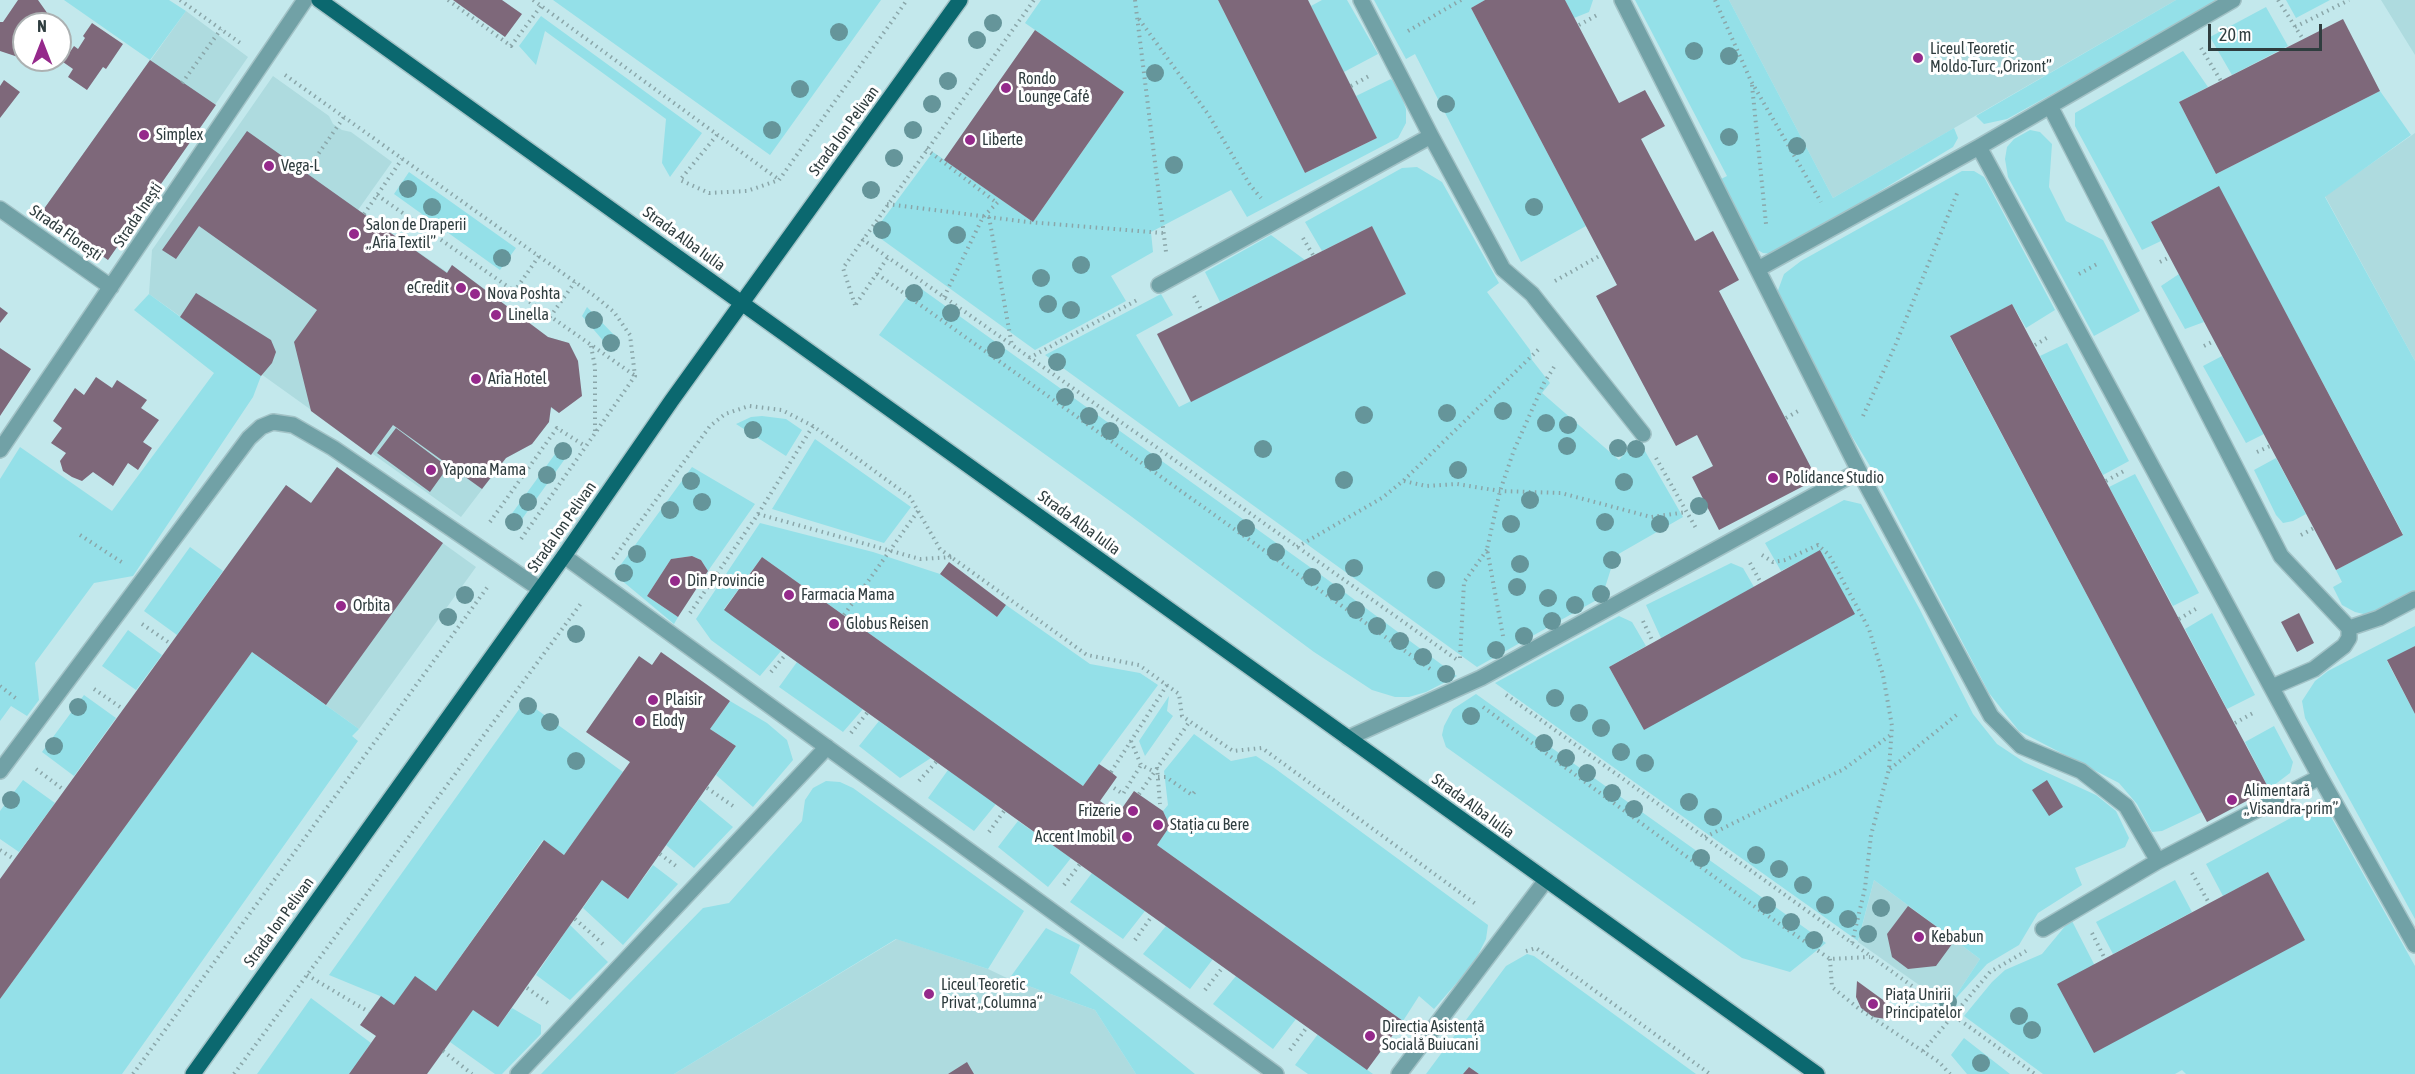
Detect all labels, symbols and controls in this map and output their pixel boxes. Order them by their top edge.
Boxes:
north arrow [12,12,72,72]
scale bar [2211,12,2325,50]
text: N [37,17,47,35]
text: 20 m [2219,24,2251,45]
place label: Liceul Teoretic Moldo-Turc „Orizont” [1930,39,2052,77]
marker: Liceul Teoretic Moldo-Turc „Orizont” [1911,51,1925,65]
place label: Rondo Lounge Café [1018,69,1090,107]
marker: Rondo Lounge Café [999,81,1013,95]
street label: Strada Ion Pelivan [805,82,883,180]
place label: Simplex [156,125,203,145]
marker: Simplex [137,128,151,142]
place label: Liberte [982,130,1023,150]
marker: Liberte [963,133,977,147]
place label: Vega-L [281,156,320,176]
marker: Vega-L [262,159,276,173]
street label: Strada Inești [110,179,166,251]
street label: Strada Florești [26,201,106,265]
street label: Strada Alba Iulia [639,203,729,275]
place label: Salon de Draperii „Aria Textil” [366,215,466,253]
marker: Salon de Draperii „Aria Textil” [347,227,361,241]
place label: eCredit [407,278,449,298]
marker: eCredit [454,281,468,295]
place label: Nova Poshta [487,284,561,304]
marker: Nova Poshta [468,287,482,301]
place label: Linella [508,305,549,325]
marker: Linella [489,308,503,322]
place label: Aria Hotel [488,369,547,389]
marker: Aria Hotel [469,372,483,386]
place label: Yapona Mama [443,460,526,480]
marker: Yapona Mama [424,463,438,477]
place label: Polidance Studio [1785,468,1884,488]
marker: Polidance Studio [1766,471,1780,485]
street label: Strada Ion Pelivan [524,478,600,576]
street label: Strada Alba Iulia [1034,487,1124,559]
place label: Din Provincie [687,571,764,591]
marker: Din Provincie [668,574,682,588]
place label: Farmacia Mama [801,585,895,605]
marker: Farmacia Mama [782,588,796,602]
place label: Orbita [353,596,390,616]
marker: Orbita [334,599,348,613]
place label: Globus Reisen [846,614,929,634]
marker: Globus Reisen [827,617,841,631]
place label: Plaisir [665,690,702,710]
marker: Plaisir [646,693,660,707]
place label: Elody [652,711,685,731]
marker: Elody [633,714,647,728]
street label: Strada Alba Iulia [1428,770,1518,842]
place label: Alimentară „Visandra-prim” [2244,781,2338,819]
marker: Alimentară „Visandra-prim” [2225,793,2239,807]
place label: Frizerie [1078,801,1121,821]
marker: Frizerie [1126,804,1140,818]
place label: Stația cu Bere [1170,815,1249,835]
marker: Stația cu Bere [1151,818,1165,832]
place label: Accent Imobil [1035,827,1115,847]
marker: Accent Imobil [1120,830,1134,844]
street label: Strada Ion Pelivan [240,873,318,971]
place label: Kebabun [1931,927,1984,947]
marker: Kebabun [1912,930,1926,944]
place label: Liceul Teoretic Privat „Columna“ [941,975,1042,1013]
place label: Piața Unirii Principatelor [1885,985,1962,1023]
marker: Liceul Teoretic Privat „Columna“ [922,987,936,1001]
marker: Piața Unirii Principatelor [1866,997,1880,1011]
place label: Direcția Asistență Socială Buiucani [1382,1017,1485,1055]
marker: Direcția Asistență Socială Buiucani [1363,1029,1377,1043]

